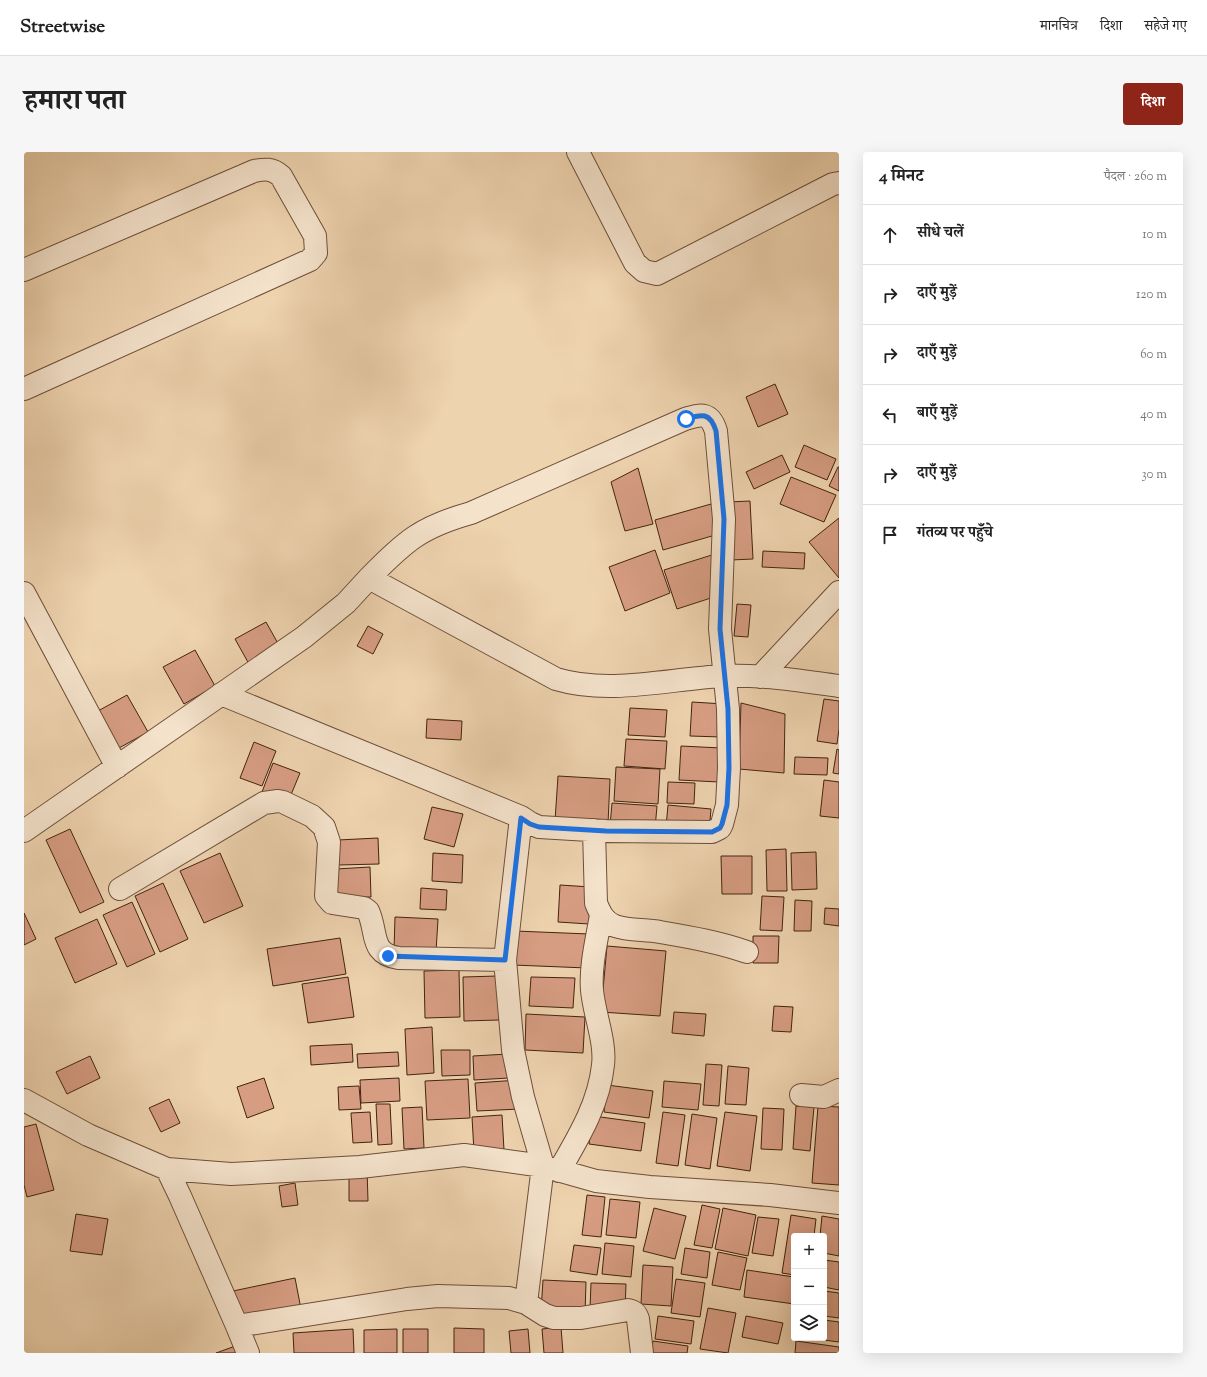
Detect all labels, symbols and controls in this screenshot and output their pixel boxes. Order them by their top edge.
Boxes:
text: Streetwise [20,14,105,41]
text: मानचित्र [1040,17,1078,37]
text: दिशा [1100,17,1122,37]
text: सहेजे गए [1144,17,1187,37]
text: हमारा पता [24,82,125,122]
button: दिशा [1123,83,1183,125]
text: 4 मिनट [879,165,923,189]
text: पैदल · 260 m [1104,168,1167,186]
text: सीधे चलें [917,223,964,244]
icon: ahead [879,224,901,246]
text: 10 m [1142,226,1167,244]
text: दाएँ मुड़ें [917,283,957,304]
icon: right [879,284,901,306]
text: 120 m [1136,286,1167,304]
text: दाएँ मुड़ें [917,343,957,364]
icon: right [879,344,901,366]
text: 60 m [1140,346,1167,364]
text: बाएँ मुड़ें [917,403,957,424]
icon: left [879,404,901,426]
text: 40 m [1140,406,1167,424]
route start [677,410,695,428]
text: दाएँ मुड़ें [917,463,957,484]
icon: right [879,464,901,486]
text: 30 m [1141,466,1167,484]
text: गंतव्य पर पहुँचे [917,523,993,544]
icon: arrive [879,524,901,546]
route end [379,947,397,965]
map controls [791,1233,827,1341]
button: + [791,1233,827,1269]
button: − [791,1269,827,1305]
button: layers [791,1305,827,1341]

